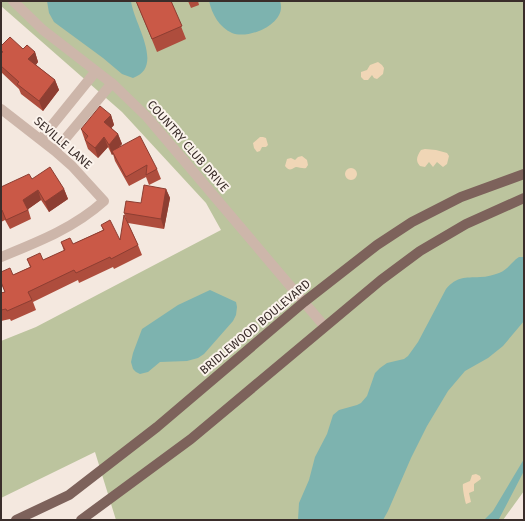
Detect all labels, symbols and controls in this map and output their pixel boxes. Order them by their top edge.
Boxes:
street label: COUNTRY CLUB DRIVE [145,98,231,194]
street label: SEVILLE LANE [31,114,95,172]
street label: BRIDLEWOOD BOULEVARD [197,276,313,377]

